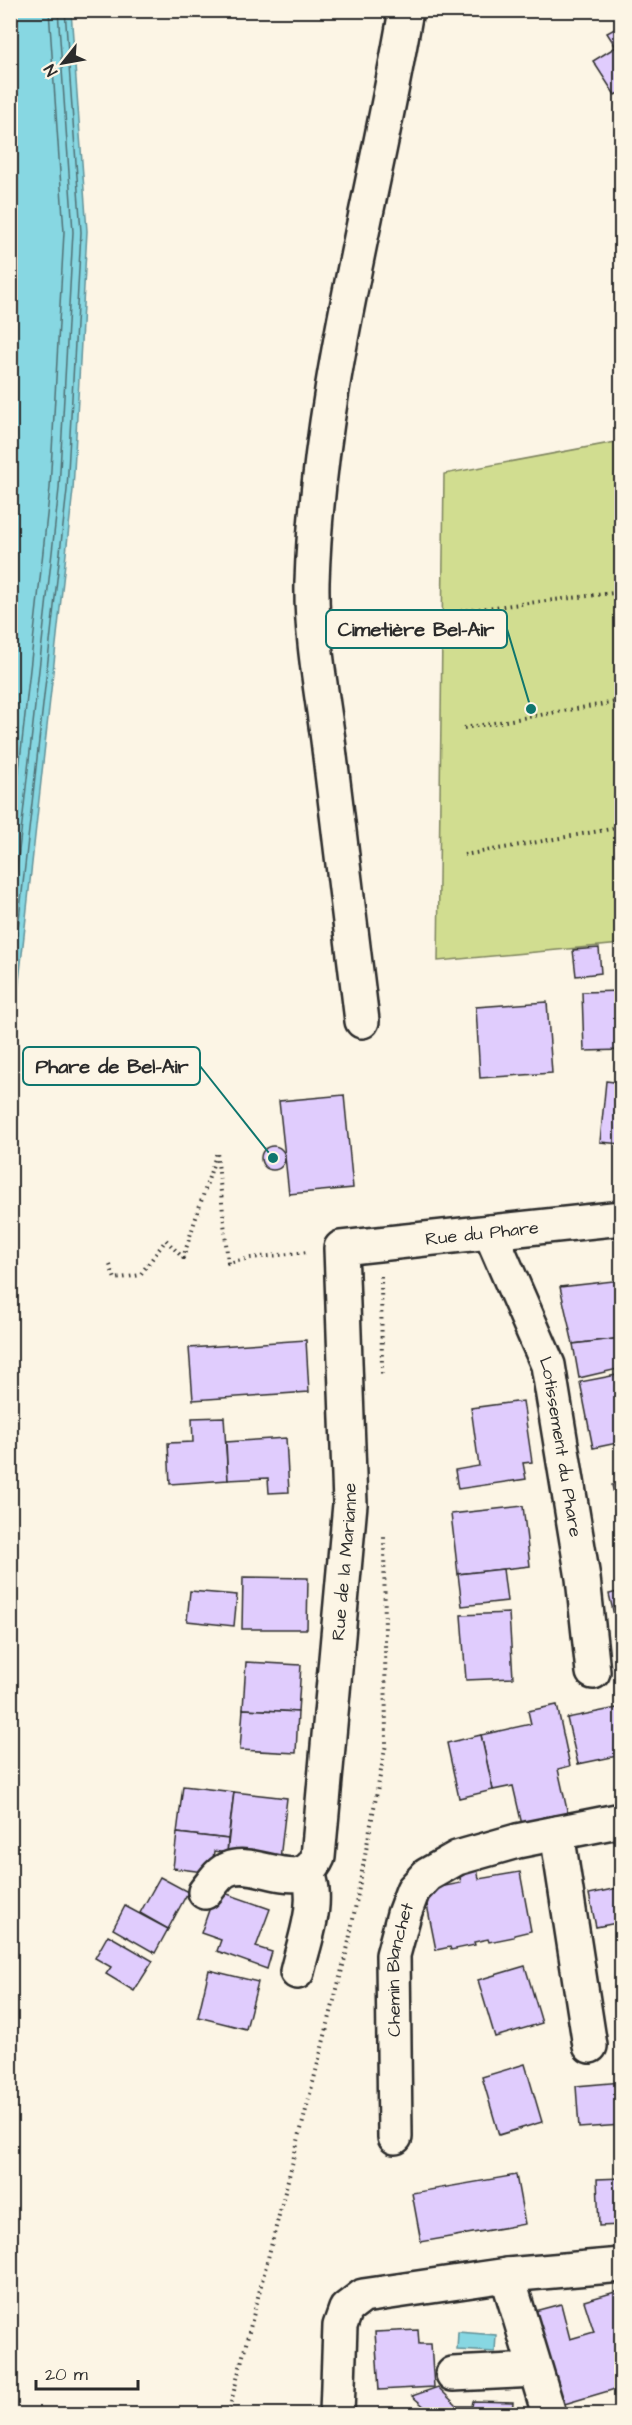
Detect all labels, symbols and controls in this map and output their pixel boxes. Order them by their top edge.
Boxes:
north arrow [33,33,93,93]
text: N [39,60,63,80]
callout: Cimetière Bel-Air [326,610,507,648]
text: Cimetière Bel-Air [338,616,495,644]
callout: Phare de Bel-Air [23,1047,200,1085]
text: Phare de Bel-Air [35,1053,189,1081]
street label: Rue du Phare [424,1215,540,1252]
street label: Lotissement du Phare [533,1353,588,1539]
street label: Rue de la Marianne [326,1482,363,1642]
street label: Chemin Blanchet [381,1899,420,2037]
scale bar [36,2353,138,2391]
text: 20 m [45,2362,88,2387]

